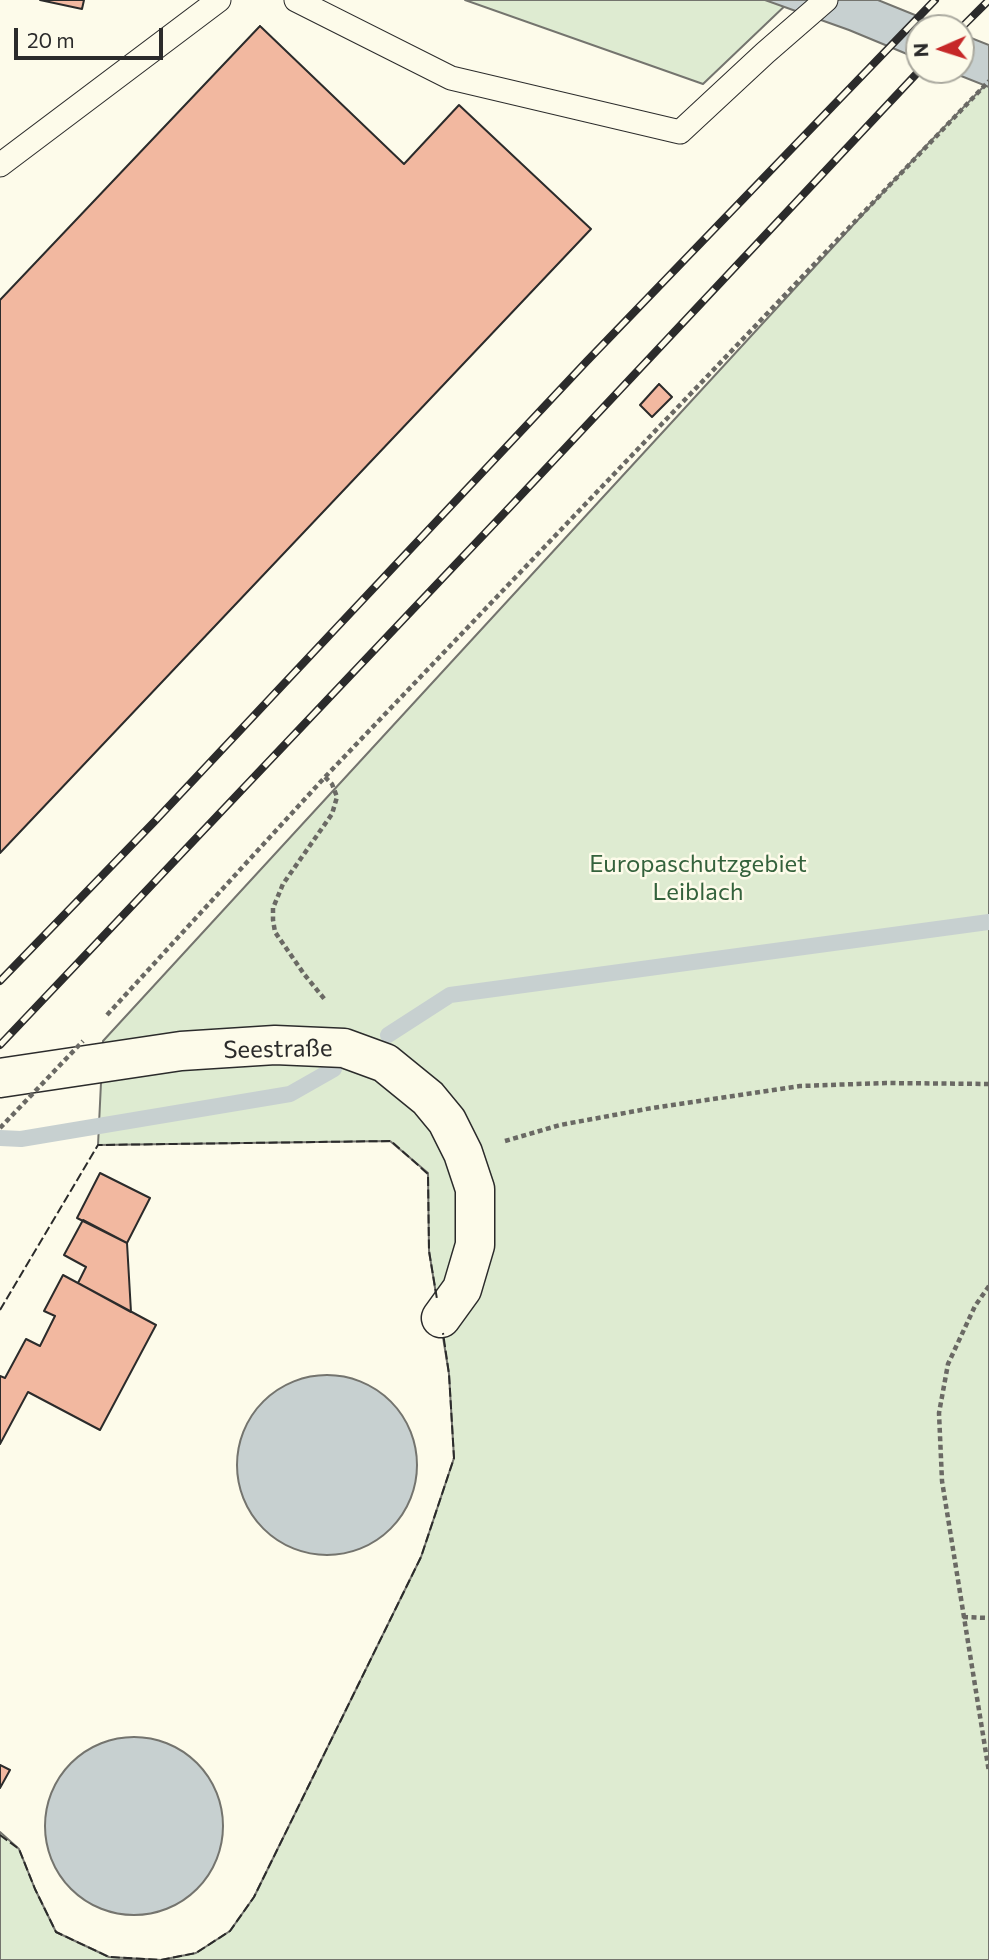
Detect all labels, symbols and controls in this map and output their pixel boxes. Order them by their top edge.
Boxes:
scale bar [18,14,166,58]
north arrow [905,14,975,84]
text: 20 m [27,27,75,52]
text: N [909,42,932,58]
park label: Europaschutzgebiet Leiblach [589,850,807,906]
street label: Seestraße [223,1034,333,1064]

